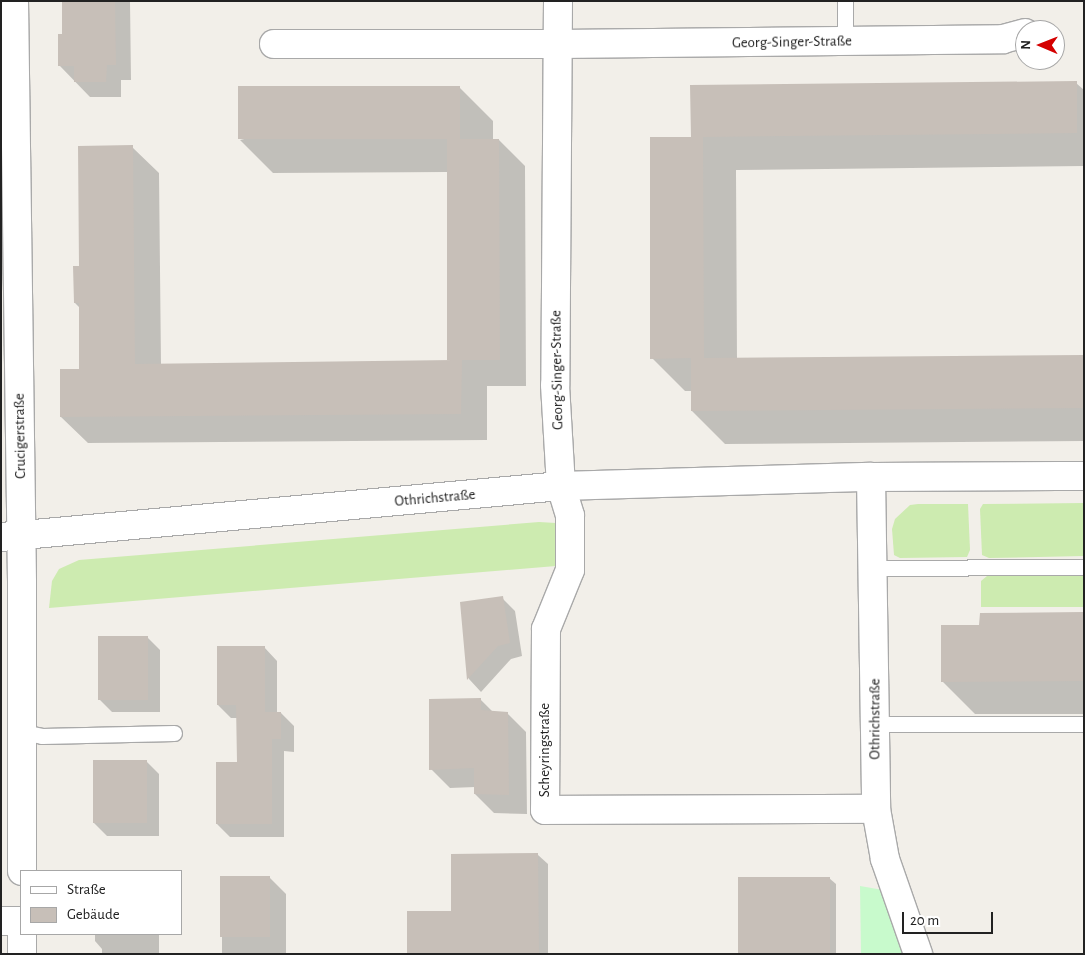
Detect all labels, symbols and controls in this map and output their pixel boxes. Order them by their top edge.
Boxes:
north arrow [1015,20,1065,70]
street label: Georg-Singer-Straße [732,32,852,52]
text: N [1019,40,1033,50]
street label: Georg-Singer-Straße [547,310,567,430]
street label: Crucigerstraße [10,393,30,479]
street label: Othrichstraße [394,485,476,511]
street label: Othrichstraße [866,678,884,760]
street label: Scheyringstraße [536,703,554,797]
legend [20,870,182,935]
text: Straße [67,882,106,897]
scale bar [905,902,996,934]
text: Gebäude [67,907,120,922]
text: 20 m [910,913,939,928]

